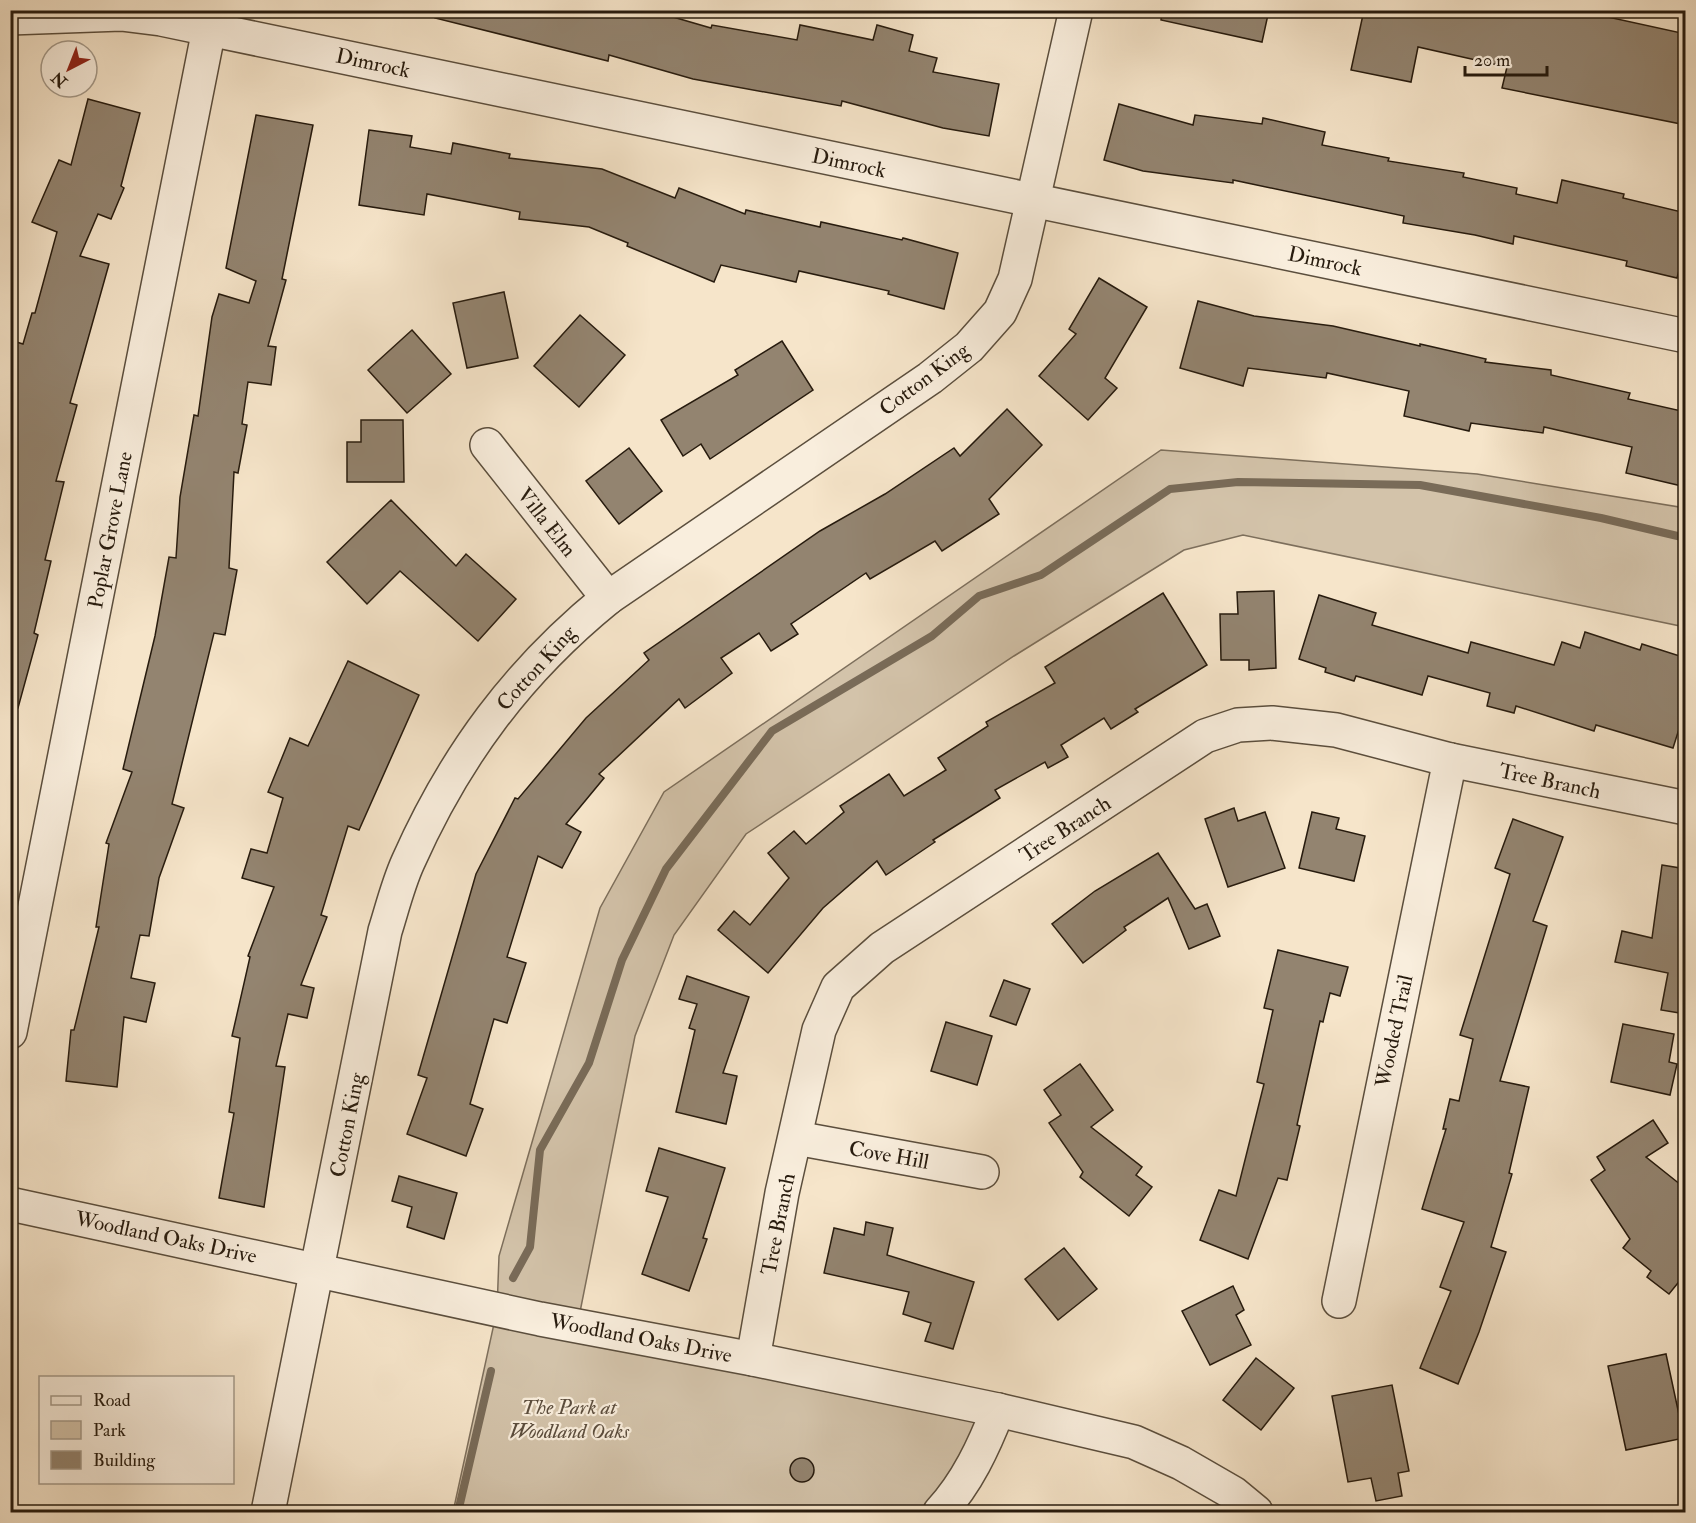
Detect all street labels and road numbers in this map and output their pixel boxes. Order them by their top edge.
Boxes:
street label: Dimrock [333,42,413,85]
street label: Dimrock [809,142,889,185]
street label: Dimrock [1285,240,1365,283]
street label: Cotton King [874,336,975,422]
street label: Poplar Grove Lane [82,449,139,611]
street label: Villa Elm [511,482,582,563]
street label: Cotton King [491,619,582,717]
street label: Tree Branch [1497,758,1603,805]
street label: Tree Branch [1015,790,1116,869]
street label: Wooded Trail [1369,972,1420,1091]
street label: Cotton King [324,1070,371,1180]
street label: Cove Hill [847,1135,932,1176]
street label: Tree Branch [755,1171,802,1277]
street label: Woodland Oaks Drive [72,1205,259,1270]
street label: Woodland Oaks Drive [547,1307,734,1369]

